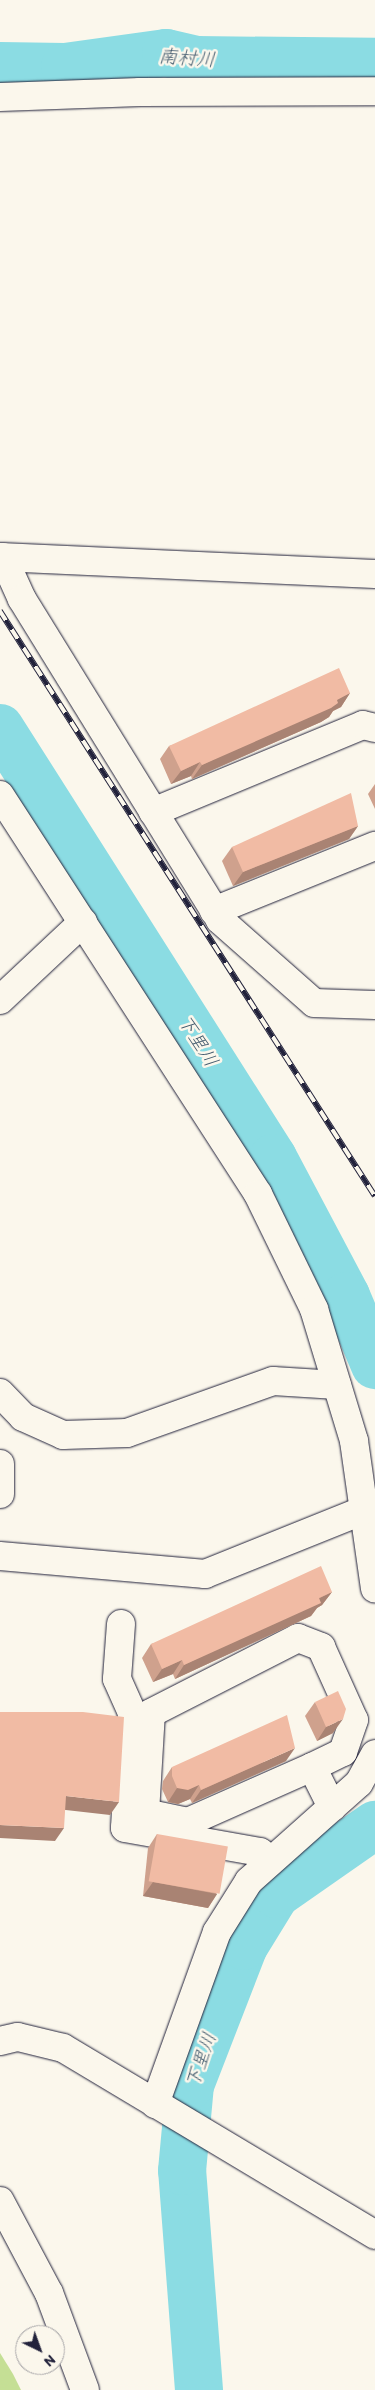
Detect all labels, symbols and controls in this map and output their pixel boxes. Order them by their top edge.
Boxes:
water label: 南村川 [158,45,216,71]
water label: 下里川 [173,1011,223,1071]
water label: 下里川 [181,2029,221,2091]
north arrow [15,2325,65,2375]
text: N [41,2351,59,2370]

